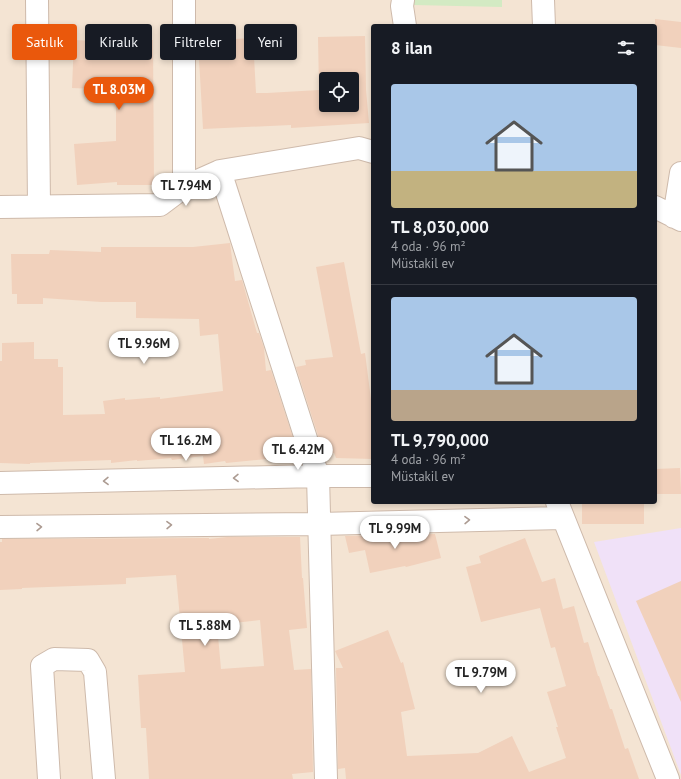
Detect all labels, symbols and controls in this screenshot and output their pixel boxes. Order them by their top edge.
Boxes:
chip: Satılık [12,24,77,60]
chip: Kiralık [85,24,152,60]
chip: Filtreler [160,24,236,60]
chip: Yeni [244,24,297,60]
text: 8 ilan [391,37,432,59]
icon: filters [615,37,637,59]
map controls [319,72,359,112]
button: locate [319,72,359,112]
pin: TL 8.03M [78,77,160,111]
text: TL 8.03M [93,81,145,98]
icon: home [478,110,550,182]
pin: TL 7.94M [145,173,227,207]
text: TL 7.94M [161,177,211,194]
text: TL 8,030,000 [391,216,489,238]
text: 4 oda · 96 m² [391,238,466,255]
text: Müstakil ev [391,255,454,272]
icon: home [478,323,550,395]
pin: TL 9.96M [103,331,185,365]
text: TL 9.96M [118,335,170,352]
pin: TL 16.2M [145,428,227,462]
text: TL 9,790,000 [391,429,489,451]
text: TL 16.2M [160,432,212,449]
pin: TL 6.42M [257,437,339,471]
text: TL 6.42M [272,441,324,458]
text: 4 oda · 96 m² [391,451,466,468]
text: Müstakil ev [391,468,454,485]
one-way arrow [233,473,239,482]
one-way arrow [103,477,109,485]
pin: TL 9.99M [354,516,436,550]
one-way arrow [464,516,470,524]
text: TL 9.99M [369,520,421,537]
one-way arrow [166,521,172,530]
one-way arrow [36,523,42,531]
pin: TL 5.88M [164,613,246,647]
text: TL 5.88M [179,617,231,634]
pin: TL 9.79M [440,660,522,694]
text: TL 9.79M [455,664,507,681]

